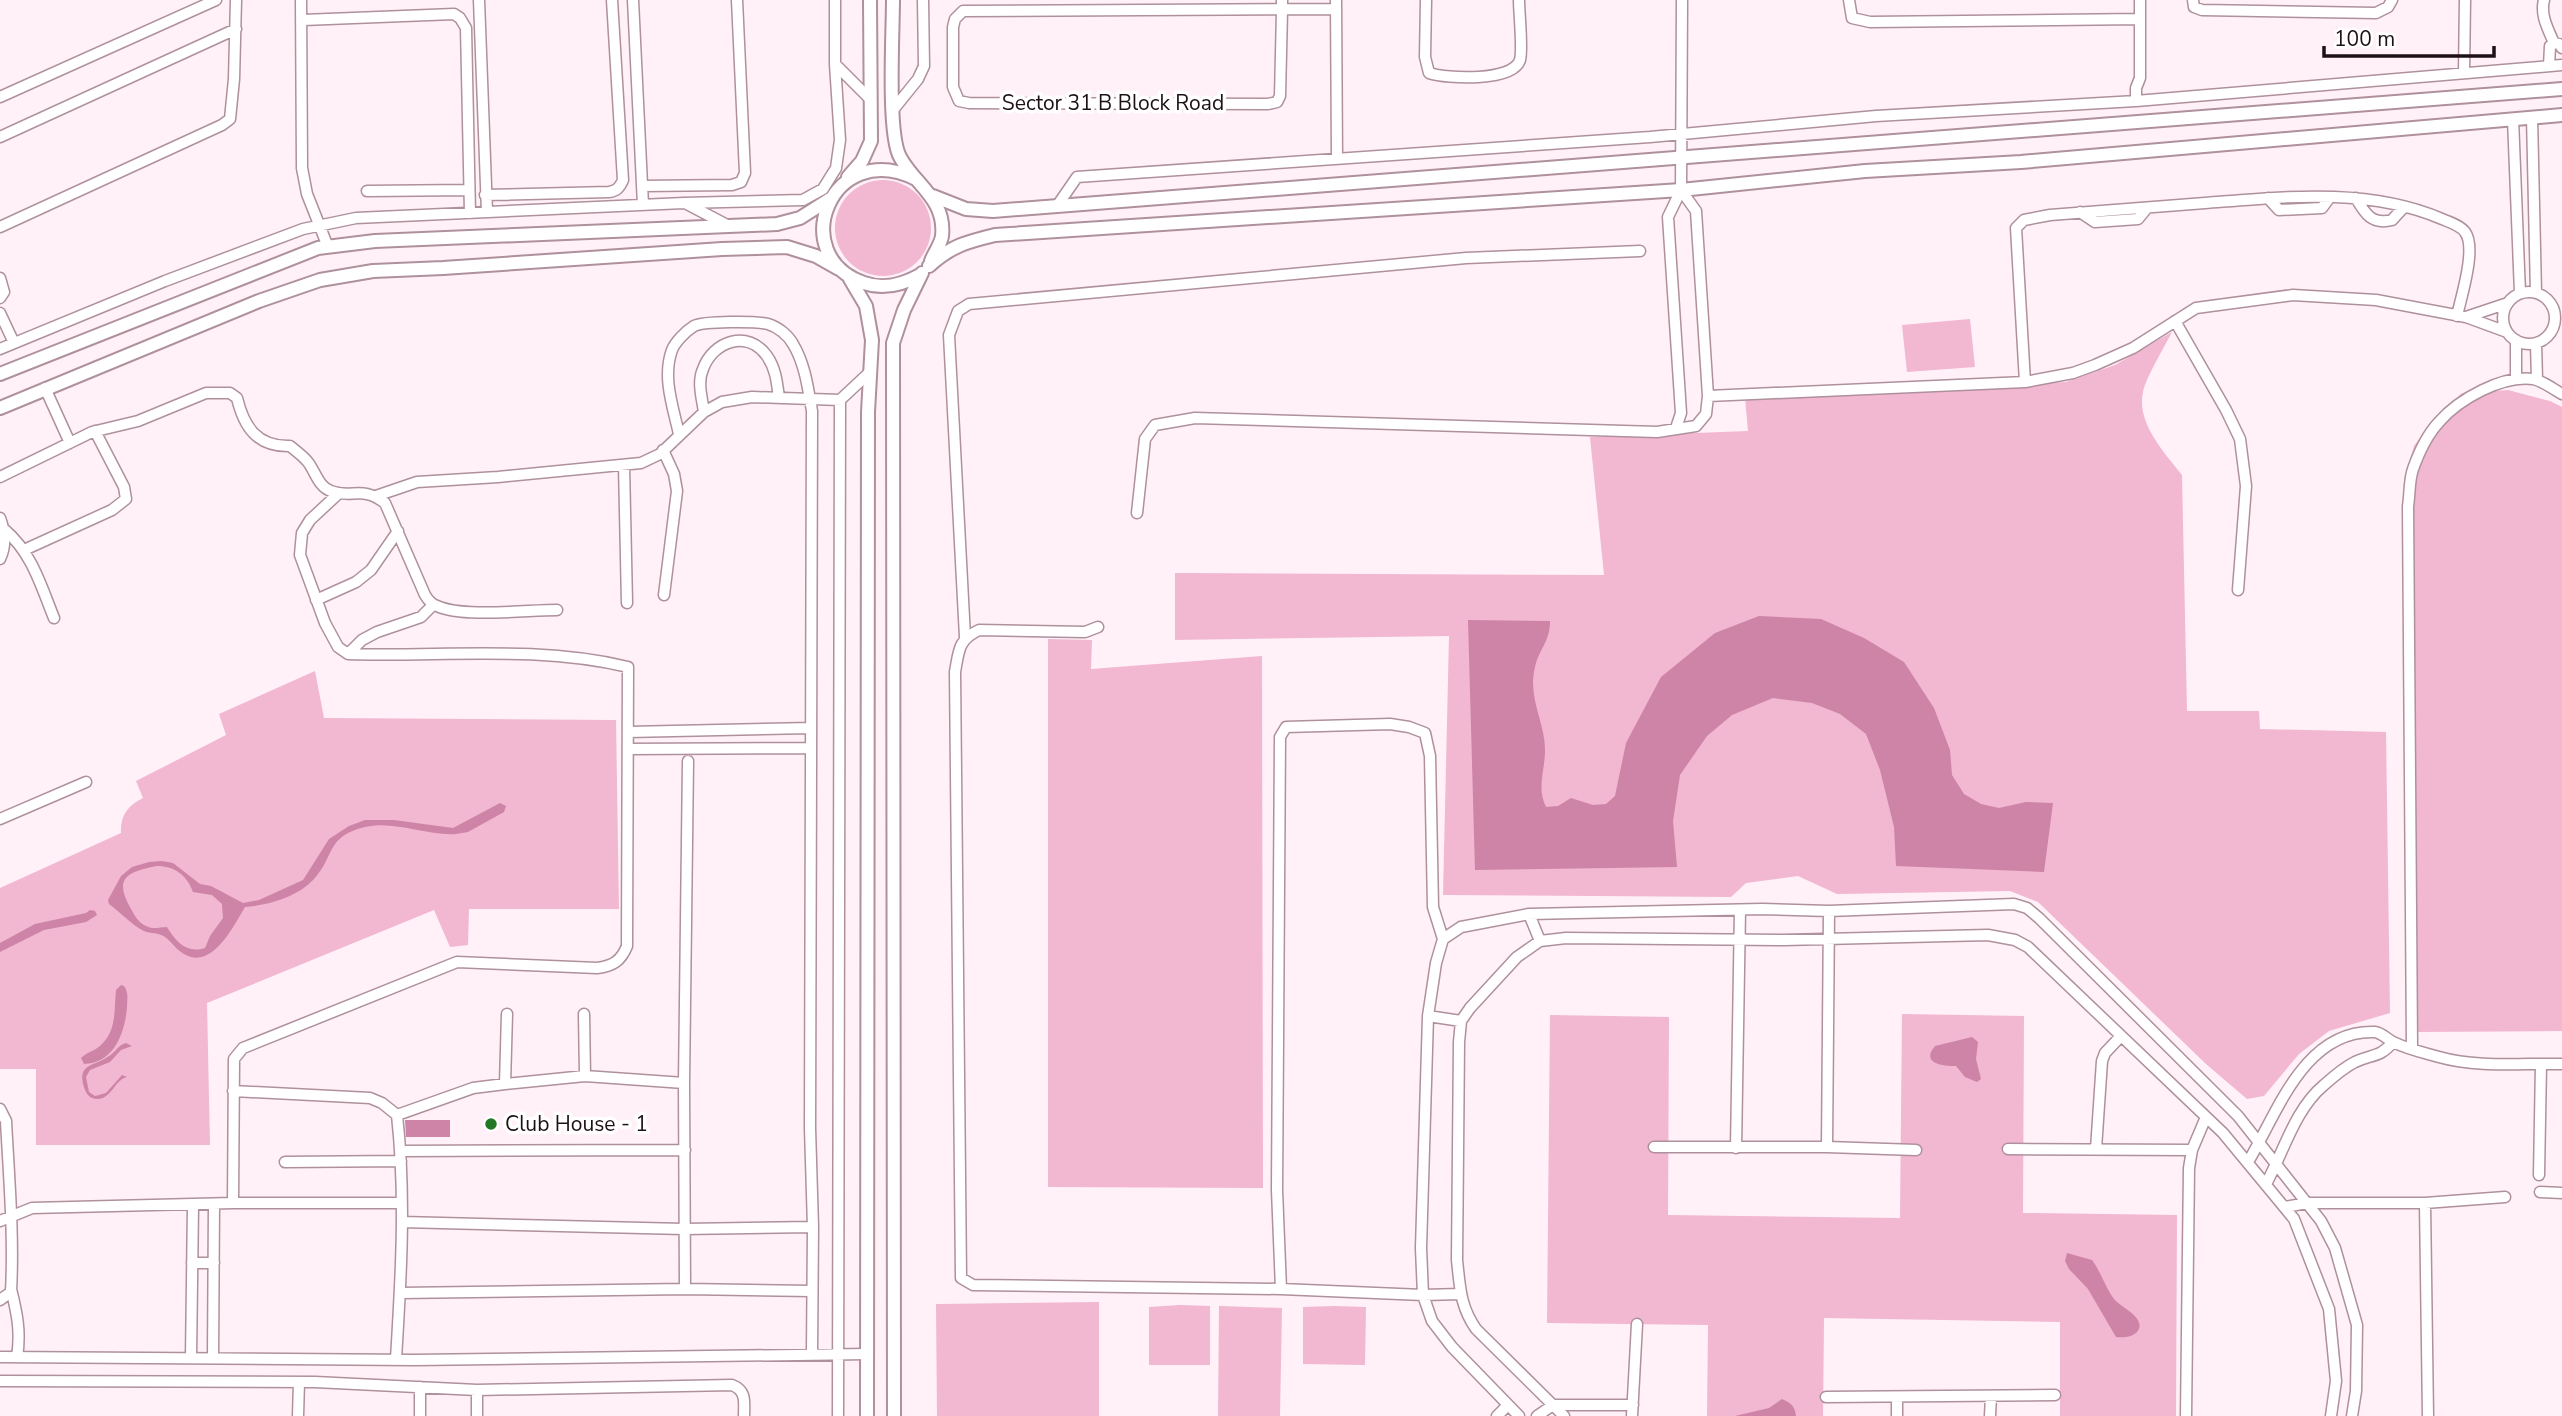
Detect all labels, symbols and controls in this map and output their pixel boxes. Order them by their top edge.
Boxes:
scale bar [2324,14,2494,58]
text: 100 m [2334,25,2395,53]
street label: Sector 31 B Block Road [1002,89,1224,117]
place label: Club House - 1 [505,1110,648,1138]
marker: Club House - 1 [483,1116,499,1132]

